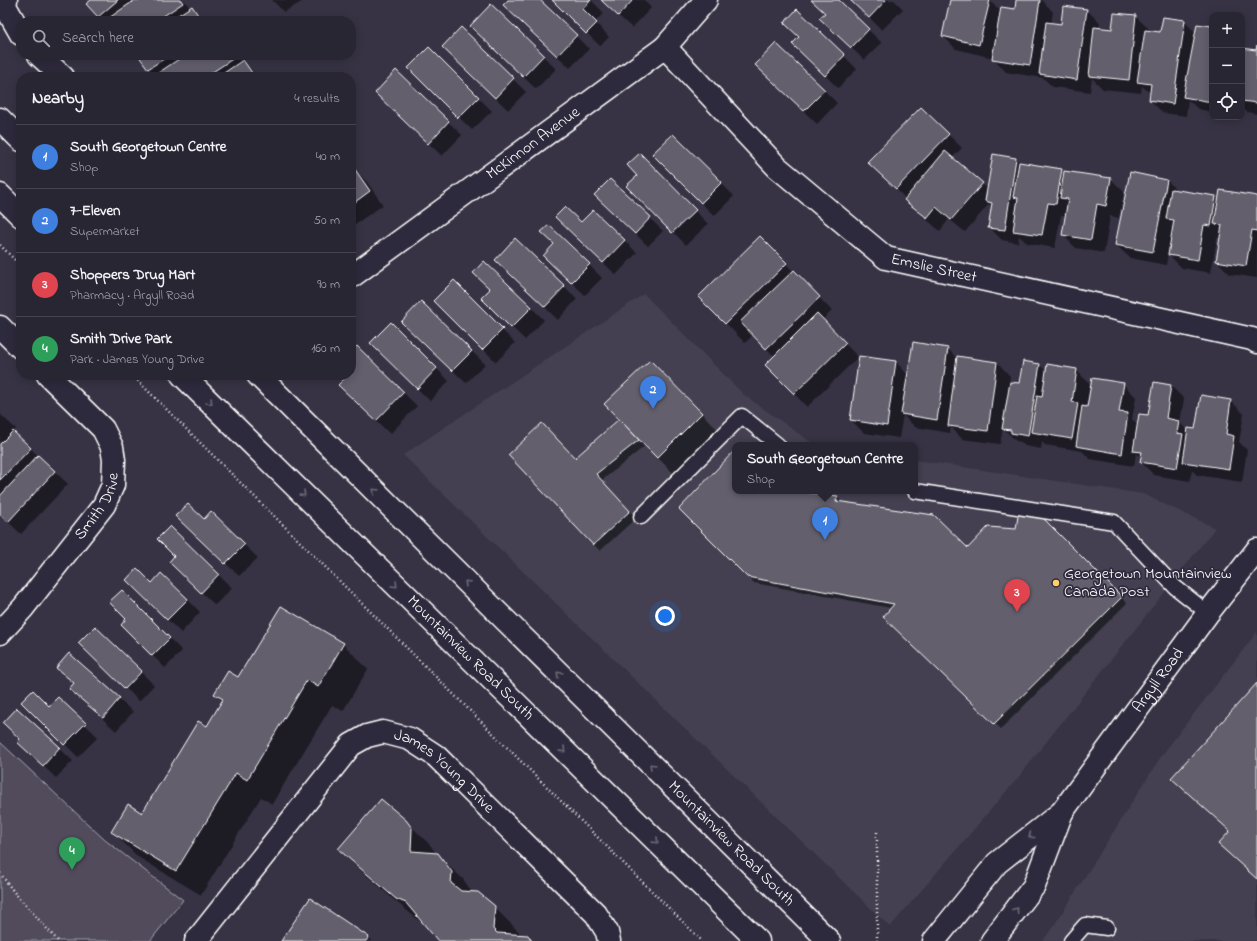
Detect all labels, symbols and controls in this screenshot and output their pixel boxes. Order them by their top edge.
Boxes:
map controls [1209,12,1245,120]
button: + [1209,12,1245,48]
search box [16,16,356,60]
icon: search [30,27,52,49]
text: Search here [62,27,134,49]
button: − [1209,48,1245,84]
button: locate [1209,84,1245,120]
text: Nearby [32,86,84,111]
text: 4 results [294,89,340,108]
street label: McKinnon Avenue [481,100,586,186]
text: South Georgetown Centre [70,136,227,158]
text: 1 [43,147,47,166]
text: 40 m [316,147,340,166]
text: Shop [70,158,98,177]
text: 7-Eleven [70,200,121,222]
text: 2 [42,211,48,230]
text: 50 m [314,211,340,230]
text: Supermarket [70,222,140,241]
street label: Emslie Street [888,247,980,290]
text: Shoppers Drug Mart [70,264,195,286]
text: 3 [42,275,48,294]
text: 90 m [317,275,340,294]
text: Pharmacy · Argyll Road [70,286,194,305]
text: Smith Drive Park [70,328,172,350]
text: 4 [42,339,48,358]
text: 160 m [311,339,340,358]
text: Park · James Young Drive [70,350,204,369]
pin: 2 [640,376,666,409]
one-way arrow [205,397,213,405]
popup [732,442,918,494]
text: South Georgetown Centre [747,448,903,470]
text: Shop [747,470,775,489]
street label: Smith Drive [69,472,126,545]
one-way arrow [372,488,380,496]
one-way arrow [298,489,306,497]
pin: 1 [812,507,838,540]
place label: Georgetown Mountainview Canada Post [1064,562,1231,604]
marker: Georgetown Mountainview Canada Post [1051,578,1061,588]
pin: 3 [1004,579,1030,612]
one-way arrow [390,580,398,588]
one-way arrow [464,580,472,588]
street label: Mountainview Road South [401,590,539,726]
your location [655,606,675,626]
street label: Argyll Road [1127,643,1190,718]
one-way arrow [556,671,564,679]
street label: James Young Drive [391,723,500,820]
one-way arrow [558,746,566,753]
one-way arrow [649,763,657,771]
street label: Mountainview Road South [662,775,800,912]
one-way arrow [1029,832,1036,839]
one-way arrow [651,836,659,844]
pin: 4 [59,837,85,870]
one-way arrow [1011,907,1019,914]

